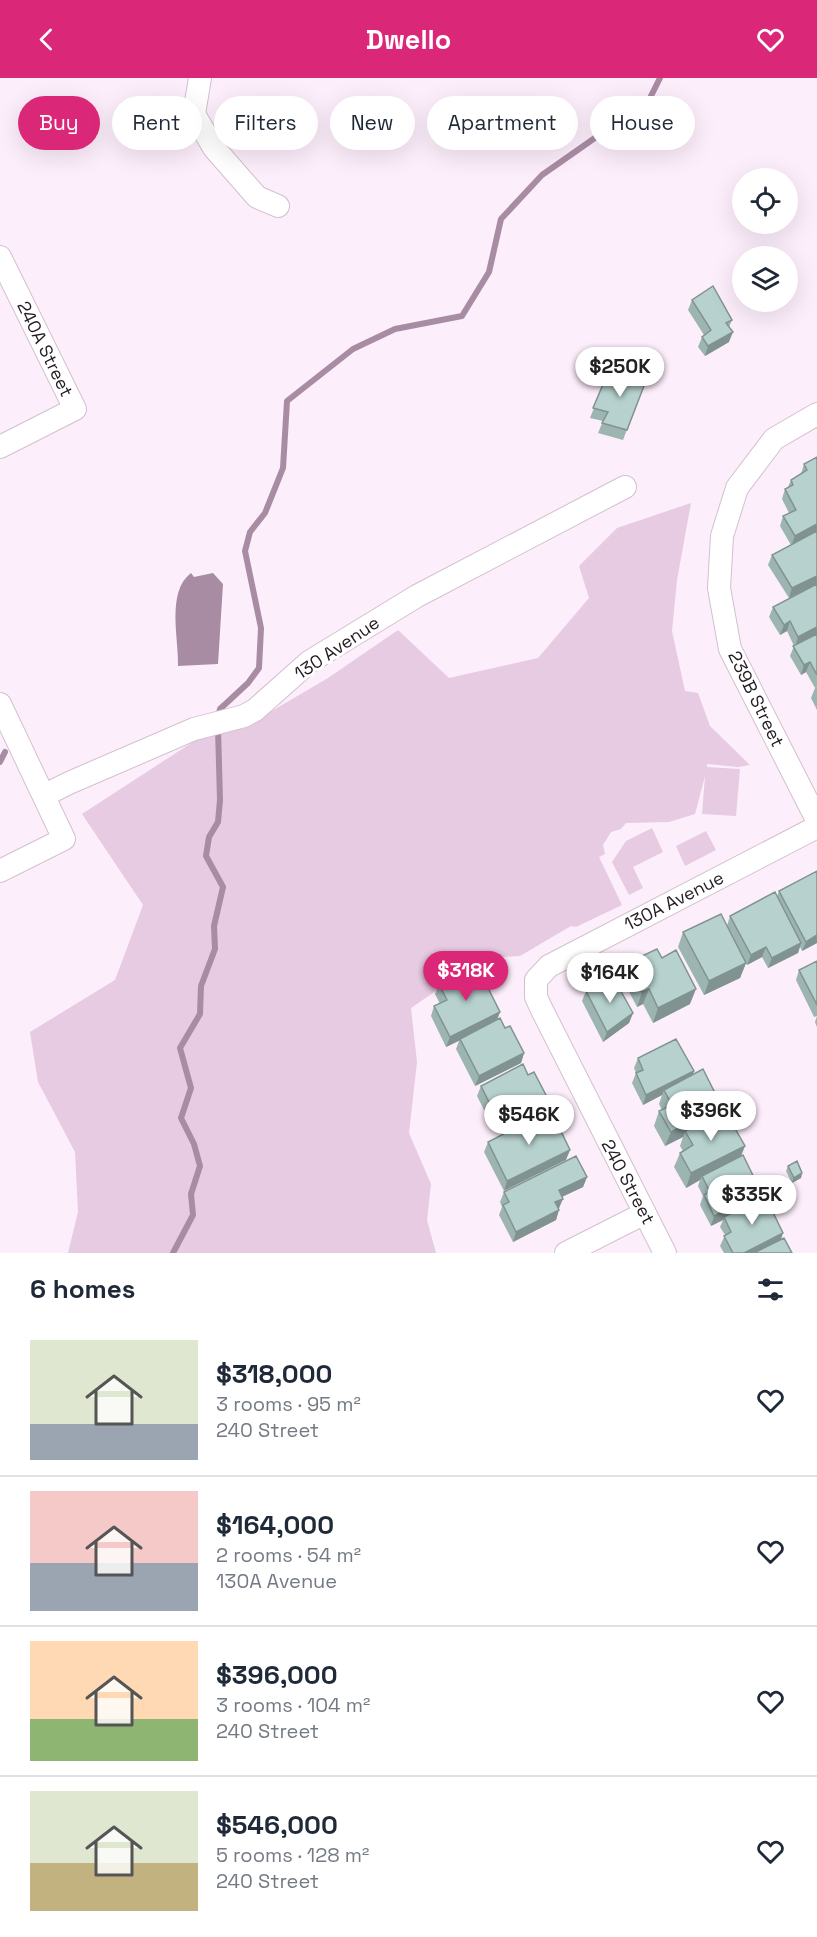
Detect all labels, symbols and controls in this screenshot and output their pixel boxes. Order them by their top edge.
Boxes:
text: Dwello [366,22,451,57]
icon: back [30,23,63,56]
icon: heart [754,23,787,56]
chip: Buy [18,96,100,150]
chip: Rent [112,96,202,150]
chip: Filters [214,96,318,150]
chip: New [330,96,415,150]
chip: Apartment [427,96,578,150]
chip: House [590,96,695,150]
map controls [732,168,798,312]
button: locate [732,168,798,234]
button: layers [732,246,798,312]
street label: 240A Street [12,297,79,400]
pin: $250K [578,347,662,398]
text: $250K [589,353,651,379]
street label: 130 Avenue [290,611,384,684]
street label: 239B Street [723,647,790,751]
street label: 130A Avenue [620,866,728,936]
pin: $318K [424,951,508,1002]
pin: $164K [568,953,652,1004]
text: $318K [437,957,495,983]
text: $164K [581,959,639,985]
pin: $396K [669,1091,753,1142]
pin: $546K [487,1095,571,1146]
text: $396K [680,1097,742,1123]
text: $546K [498,1101,560,1127]
street label: 240 Street [597,1135,660,1228]
pin: $335K [710,1175,794,1226]
text: $335K [722,1181,782,1207]
text: 6 homes [30,1272,135,1306]
icon: filters [754,1273,787,1306]
text: $318,000 [216,1357,332,1391]
icon: home [78,1364,150,1436]
icon: heart [754,1384,787,1417]
text: 3 rooms · 95 m² [216,1391,361,1417]
text: 240 Street [216,1417,319,1443]
text: $164,000 [216,1508,334,1542]
icon: home [78,1515,150,1587]
icon: heart [754,1535,787,1568]
text: 2 rooms · 54 m² [216,1542,361,1568]
text: 130A Avenue [216,1568,337,1594]
text: $396,000 [216,1658,338,1692]
icon: home [78,1665,150,1737]
icon: heart [754,1685,787,1718]
text: 3 rooms · 104 m² [216,1692,370,1718]
text: 240 Street [216,1718,319,1744]
text: $546,000 [216,1808,338,1842]
icon: home [78,1815,150,1887]
icon: heart [754,1835,787,1868]
text: 5 rooms · 128 m² [216,1842,369,1868]
text: 240 Street [216,1868,319,1894]

